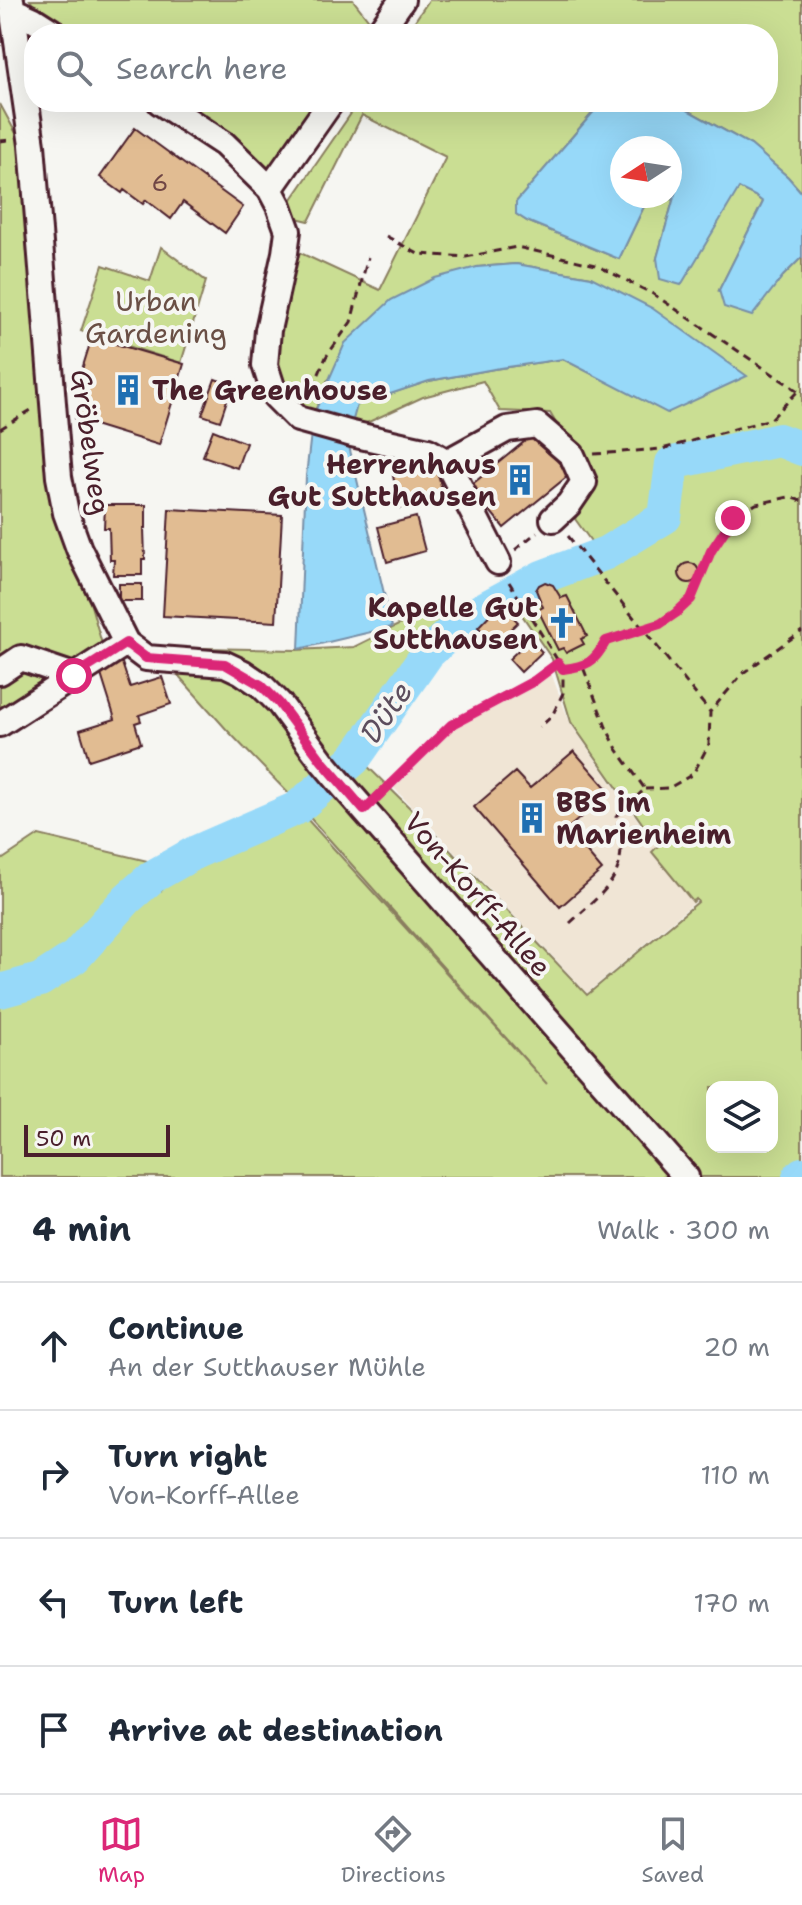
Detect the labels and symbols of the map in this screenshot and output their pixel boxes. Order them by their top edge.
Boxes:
north arrow [610,136,682,208]
house number: 6 [152,167,168,199]
park label: Urban Gardening [85,282,227,352]
street label: Gröbelweg [62,367,120,517]
place label: The Greenhouse [152,371,388,409]
building icon: The Greenhouse [111,373,145,407]
place label: Herrenhaus Gut Sutthausen [268,445,496,515]
building icon: Herrenhaus Gut Sutthausen [503,463,537,497]
route end [715,500,751,536]
place label: Kapelle Gut Sutthausen [367,588,538,658]
church icon: Kapelle Gut Sutthausen [545,606,579,640]
route start [56,658,92,694]
water label: Düte [350,673,422,751]
place label: BBS im Marienheim [556,783,731,853]
building icon: BBS im Marienheim [515,801,549,835]
street label: Von-Korff-Allee [396,804,560,984]
scale bar [24,1121,170,1157]

